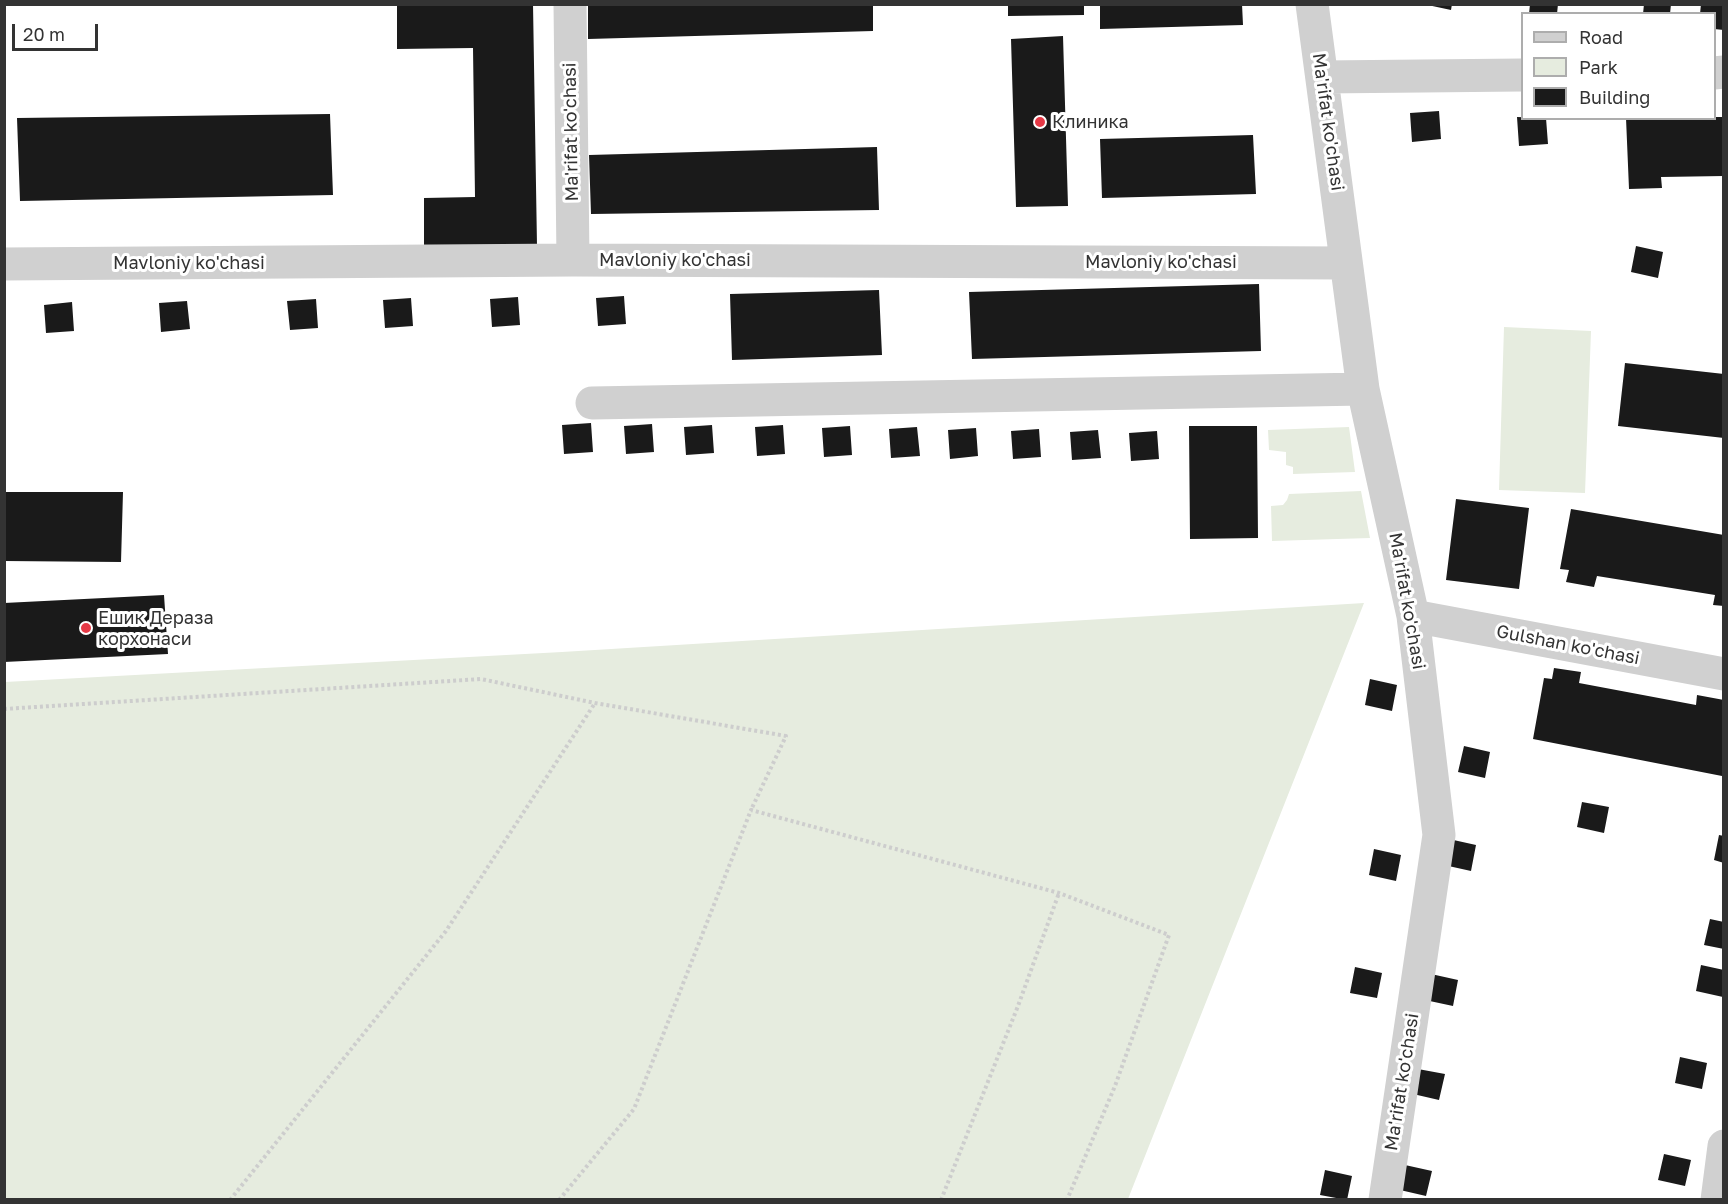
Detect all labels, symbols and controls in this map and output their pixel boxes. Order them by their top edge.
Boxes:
scale bar [15,12,100,50]
legend [1521,12,1716,120]
text: 20 m [23,23,65,45]
text: Road [1579,26,1623,48]
street label: Ma'rifat ko'chasi [1308,52,1348,192]
text: Park [1579,56,1618,78]
street label: Ma'rifat ko'chasi [559,62,583,202]
text: Building [1579,86,1650,108]
place label: Клиника [1052,111,1129,133]
marker: Клиника [1033,115,1047,129]
street label: Mavloniy ko'chasi [599,249,751,271]
street label: Mavloniy ko'chasi [1085,251,1237,273]
street label: Mavloniy ko'chasi [113,252,265,274]
street label: Ma'rifat ko'chasi [1384,531,1430,671]
place label: Ешик Дераза корхонаси [98,607,214,650]
marker: Ешик Дераза корхонаси [79,621,93,635]
street label: Gulshan ko'chasi [1495,621,1641,669]
street label: Ma'rifat ko'chasi [1380,1012,1424,1152]

